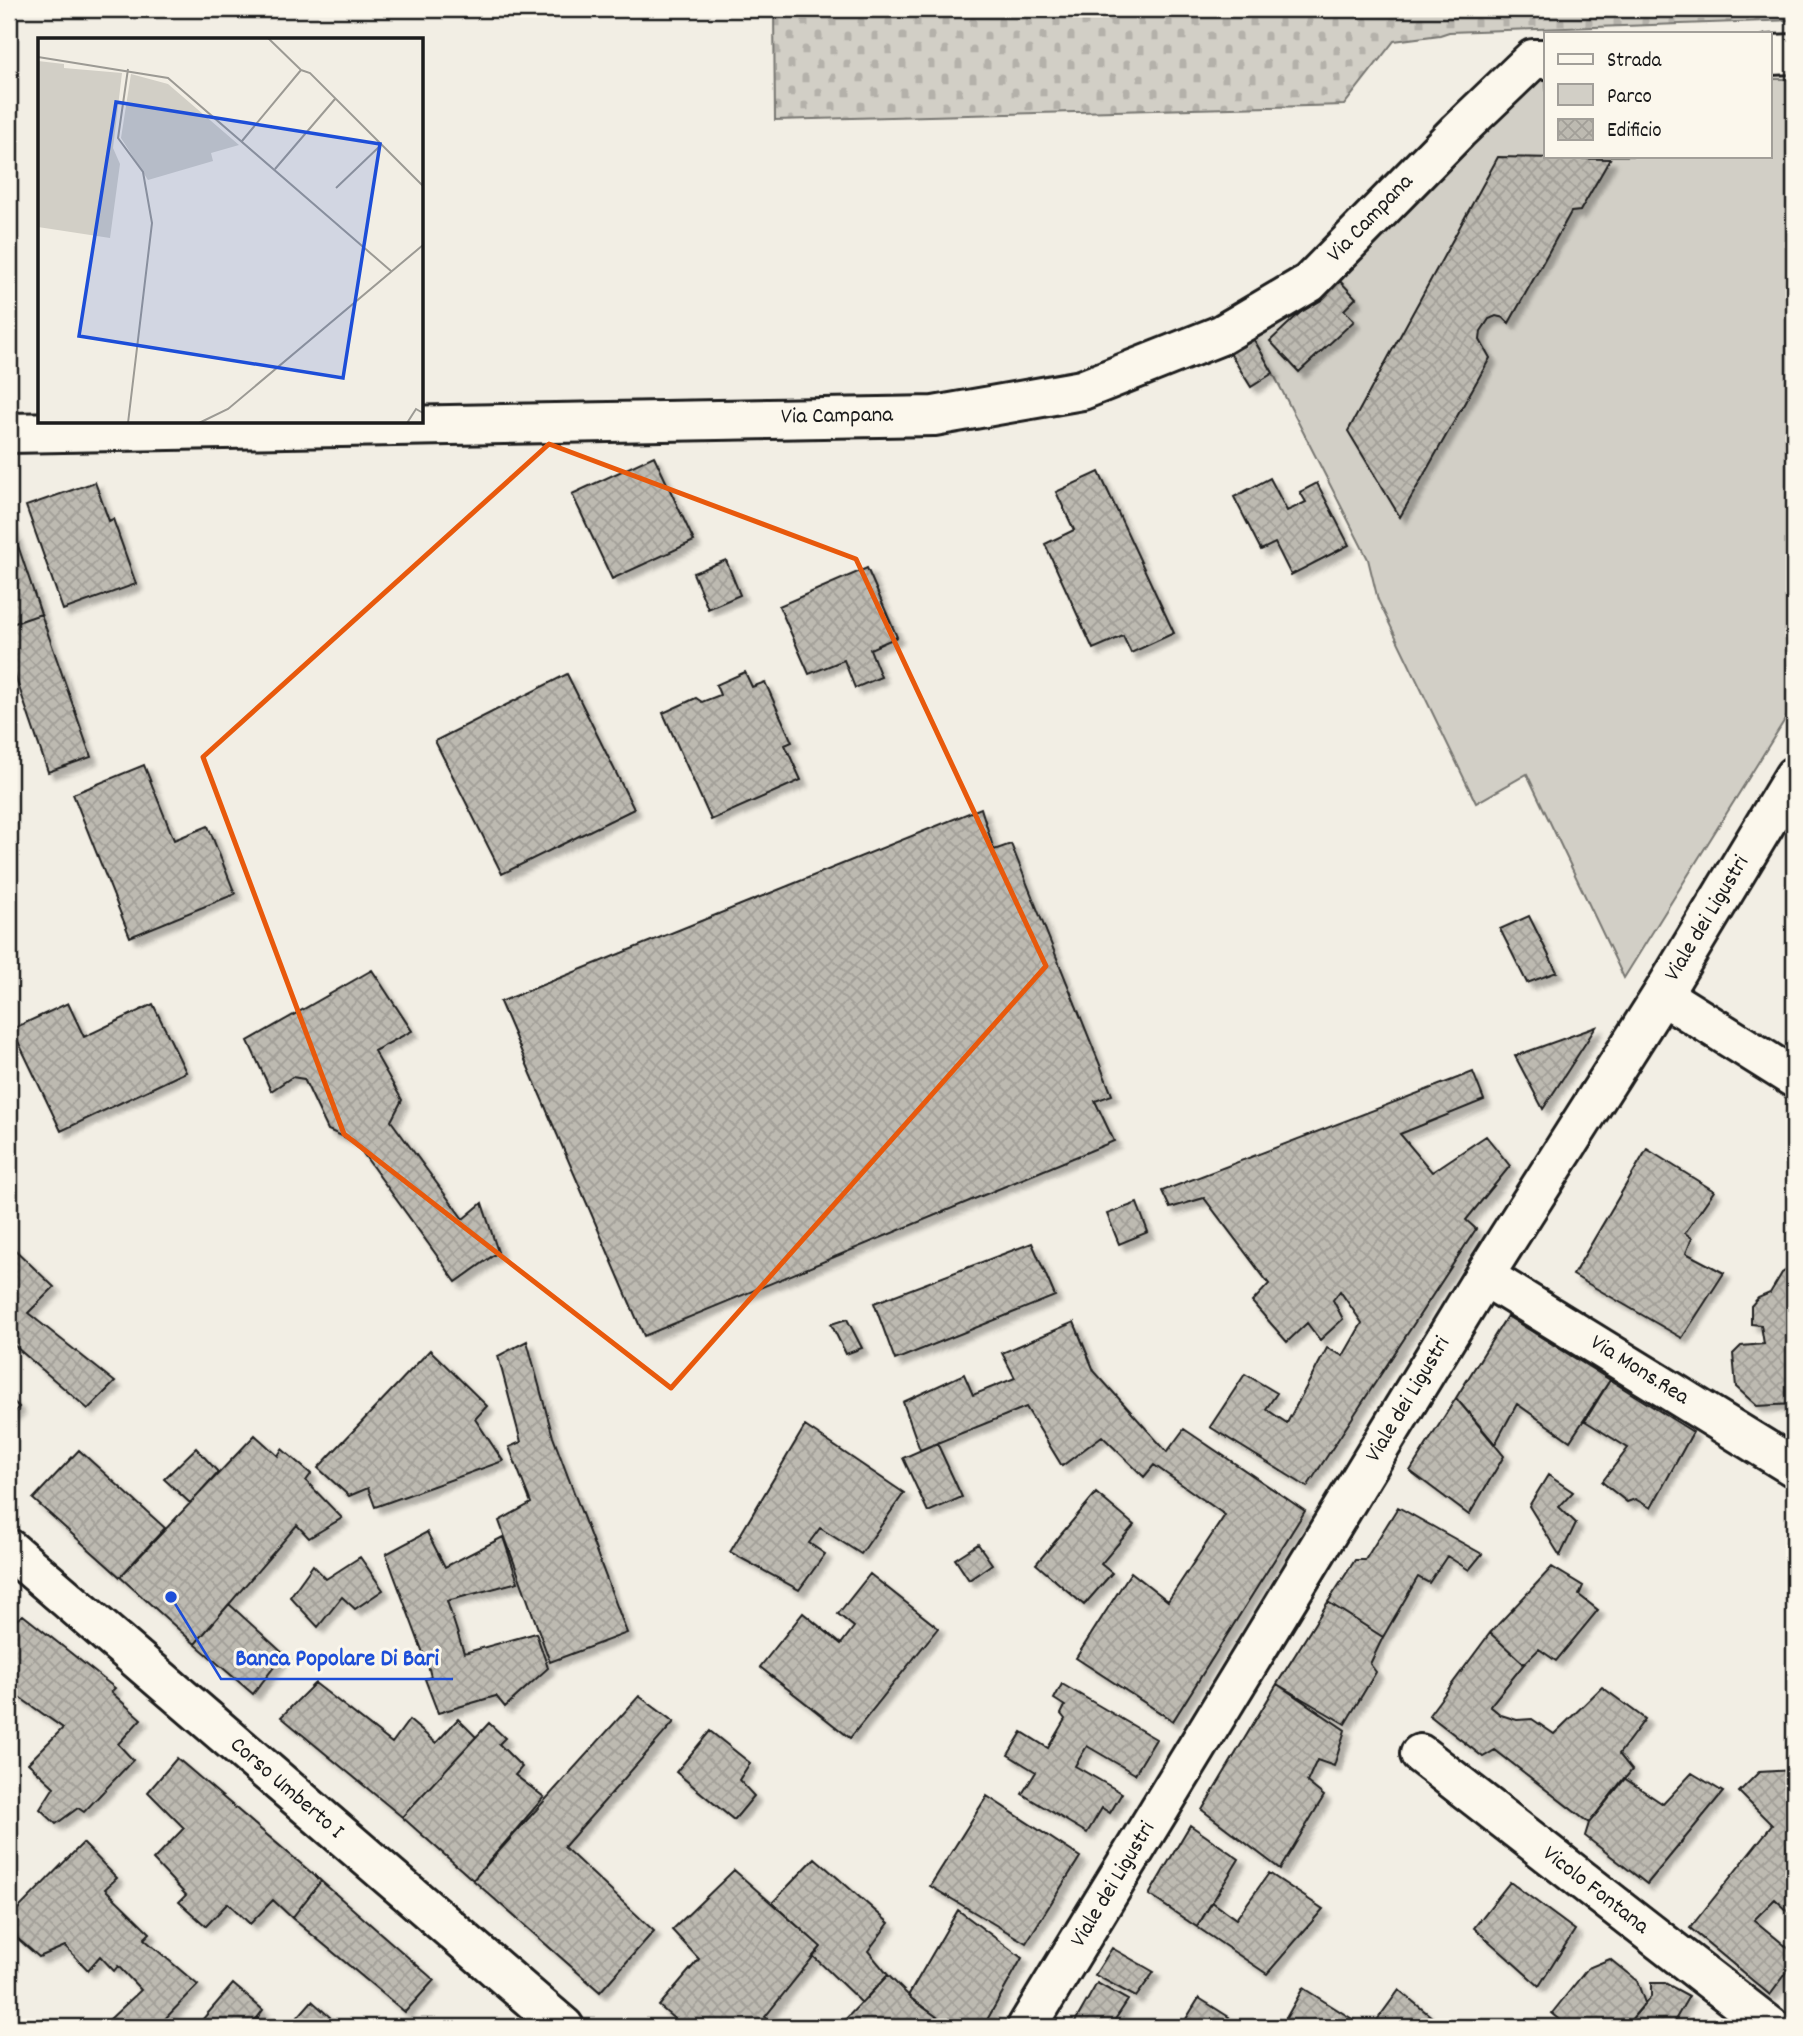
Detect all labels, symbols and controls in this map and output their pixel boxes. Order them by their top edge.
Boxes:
legend [1544,32,1772,158]
inset map [38,38,424,424]
text: Strada [1607,47,1662,77]
text: Parco [1607,83,1652,113]
text: Edificio [1607,117,1662,147]
street label: Via Campana [1320,166,1423,271]
street label: Via Campana [781,400,895,434]
street label: Viale dei Ligustri [1657,850,1759,988]
street label: Via Mons.Rea [1583,1328,1696,1415]
street label: Viale dei Ligustri [1358,1331,1460,1469]
callout: Banca Popolare Di Bari [221,1634,453,1679]
text: Banca Popolare Di Bari [235,1643,439,1677]
street label: Corso Umberto I [222,1730,350,1848]
street label: Viale dei Ligustri [1063,1816,1165,1954]
street label: Vicolo Fontana [1535,1839,1656,1944]

